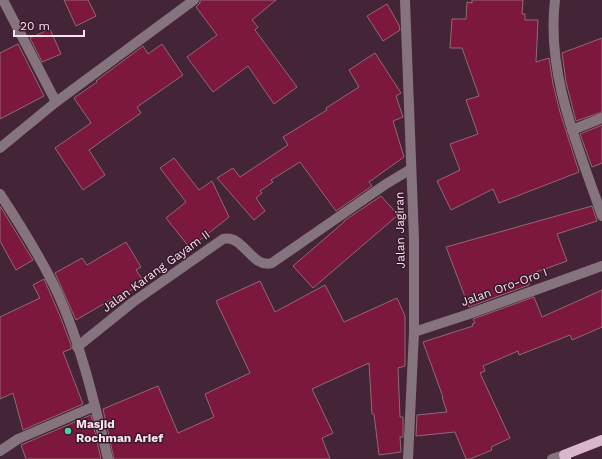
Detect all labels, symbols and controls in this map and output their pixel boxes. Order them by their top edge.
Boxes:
scale bar [14,12,84,38]
text: 20 m [20,19,50,33]
street label: Jalan Jagiran [392,191,408,269]
street label: Jalan Karang Gayam II [99,227,213,315]
street label: Jalan Oro-Oro I [459,265,549,309]
place label: Masjid Rochman Arief [76,417,163,445]
marker: Masjid Rochman Arief [63,426,73,436]

